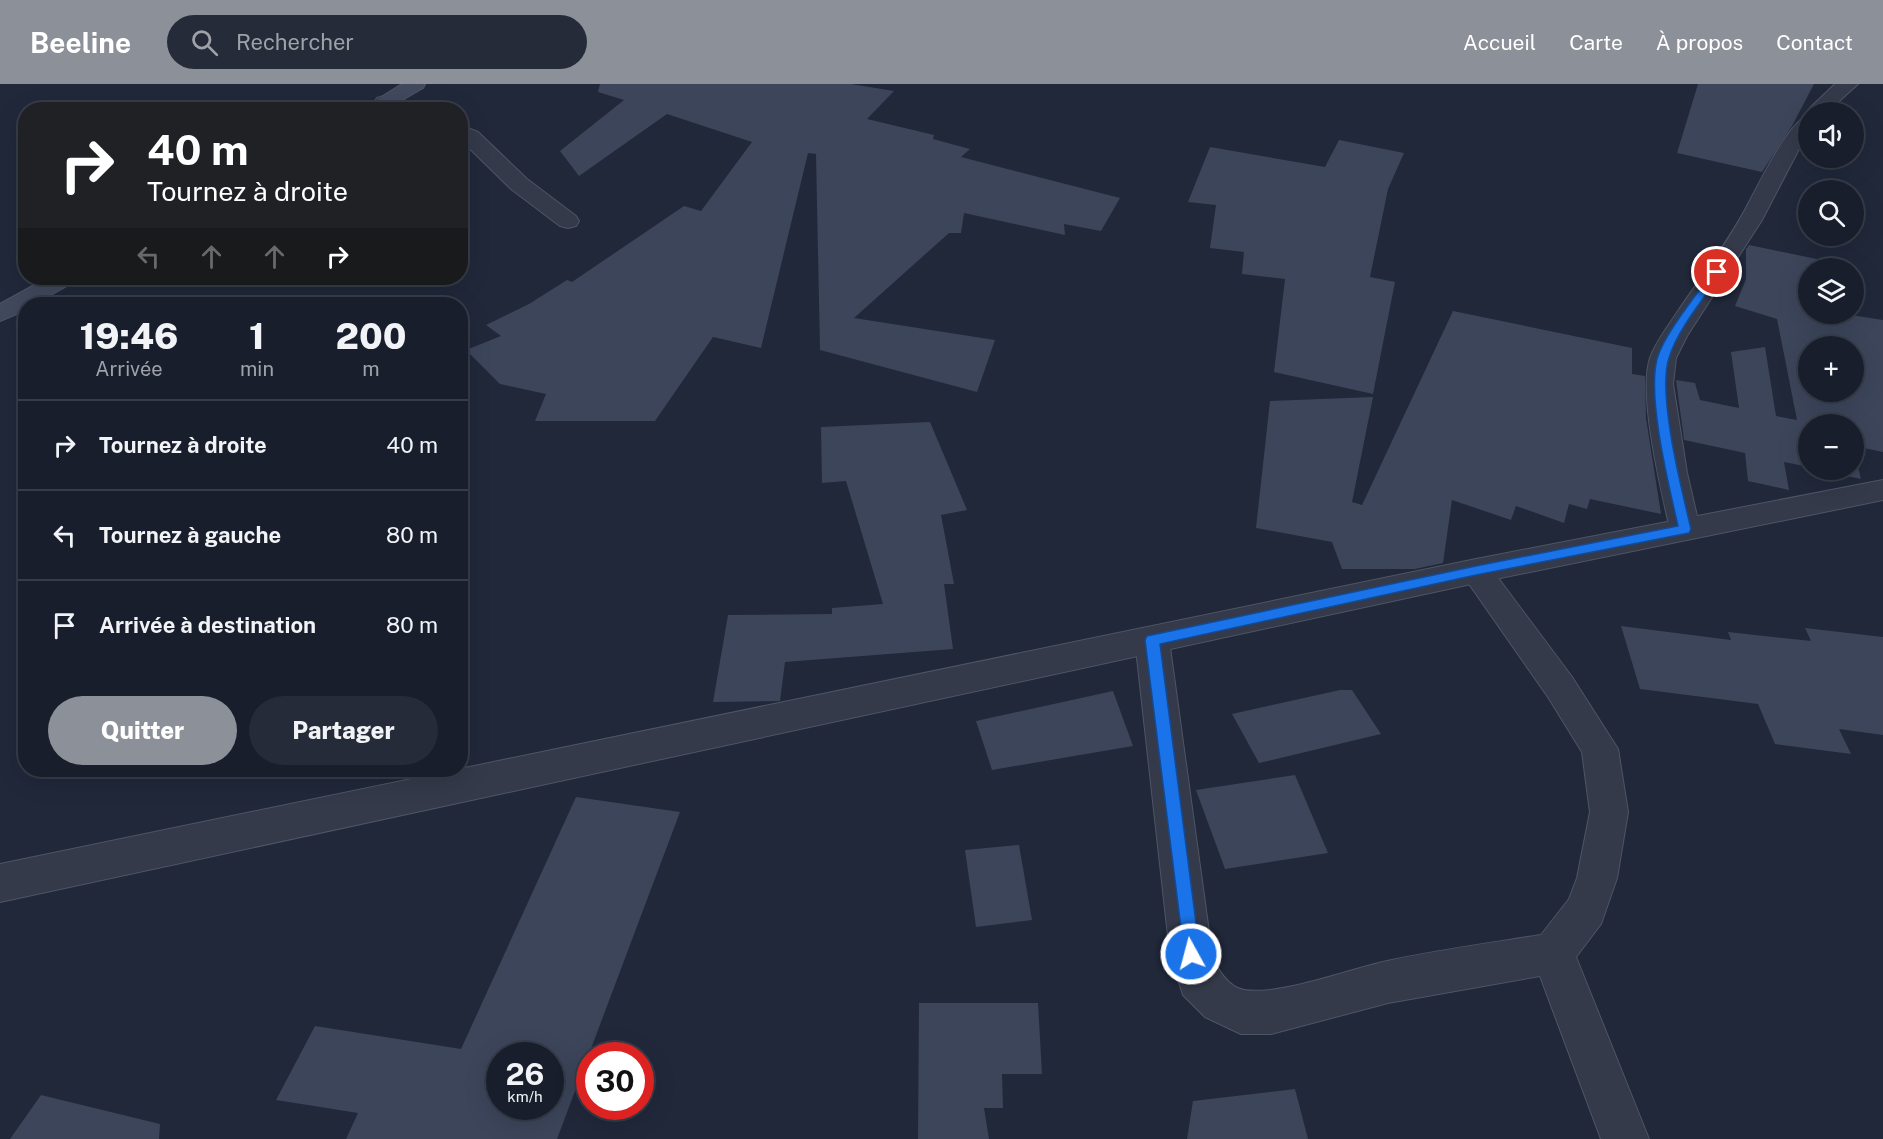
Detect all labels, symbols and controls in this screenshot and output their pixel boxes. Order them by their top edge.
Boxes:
search box [167,15,587,69]
text: Beeline [30,26,131,59]
icon: search [188,26,221,59]
text: Rechercher [236,29,354,55]
text: Accueil [1463,30,1536,55]
text: Carte [1569,30,1623,55]
text: À propos [1656,30,1743,55]
text: Contact [1776,30,1853,55]
map controls [1798,102,1864,480]
button: sound [1798,102,1864,168]
text: 40 m [147,125,249,174]
icon: right [48,126,126,204]
text: Tournez à droite [147,175,348,207]
button: search [1798,180,1864,246]
icon: left [132,240,165,273]
icon: ahead [195,240,228,273]
icon: ahead [258,240,291,273]
icon: right [321,240,354,273]
pin [1691,246,1742,297]
icon: arrive [1700,255,1733,288]
button: layers [1798,258,1864,324]
text: 19:46 [80,315,178,357]
text: 1 [249,315,265,357]
text: 200 [335,315,406,357]
button: + [1798,336,1864,402]
text: Arrivée [95,357,163,381]
text: min [240,357,274,381]
text: m [362,357,380,381]
button: − [1798,414,1864,480]
icon: right [48,429,81,462]
text: Tournez à droite [99,432,267,458]
text: 40 m [386,432,438,458]
icon: left [48,519,81,552]
text: Tournez à gauche [99,522,281,548]
text: 80 m [386,522,438,548]
icon: arrive [48,609,81,642]
text: Arrivée à destination [99,612,316,638]
text: 80 m [386,612,438,638]
button: Quitter [48,696,237,765]
button: Partager [249,696,438,765]
position arrow [1159,922,1223,986]
speed limit sign: 30 [576,1042,654,1120]
text: 26 [506,1056,544,1092]
text: km/h [507,1088,543,1105]

